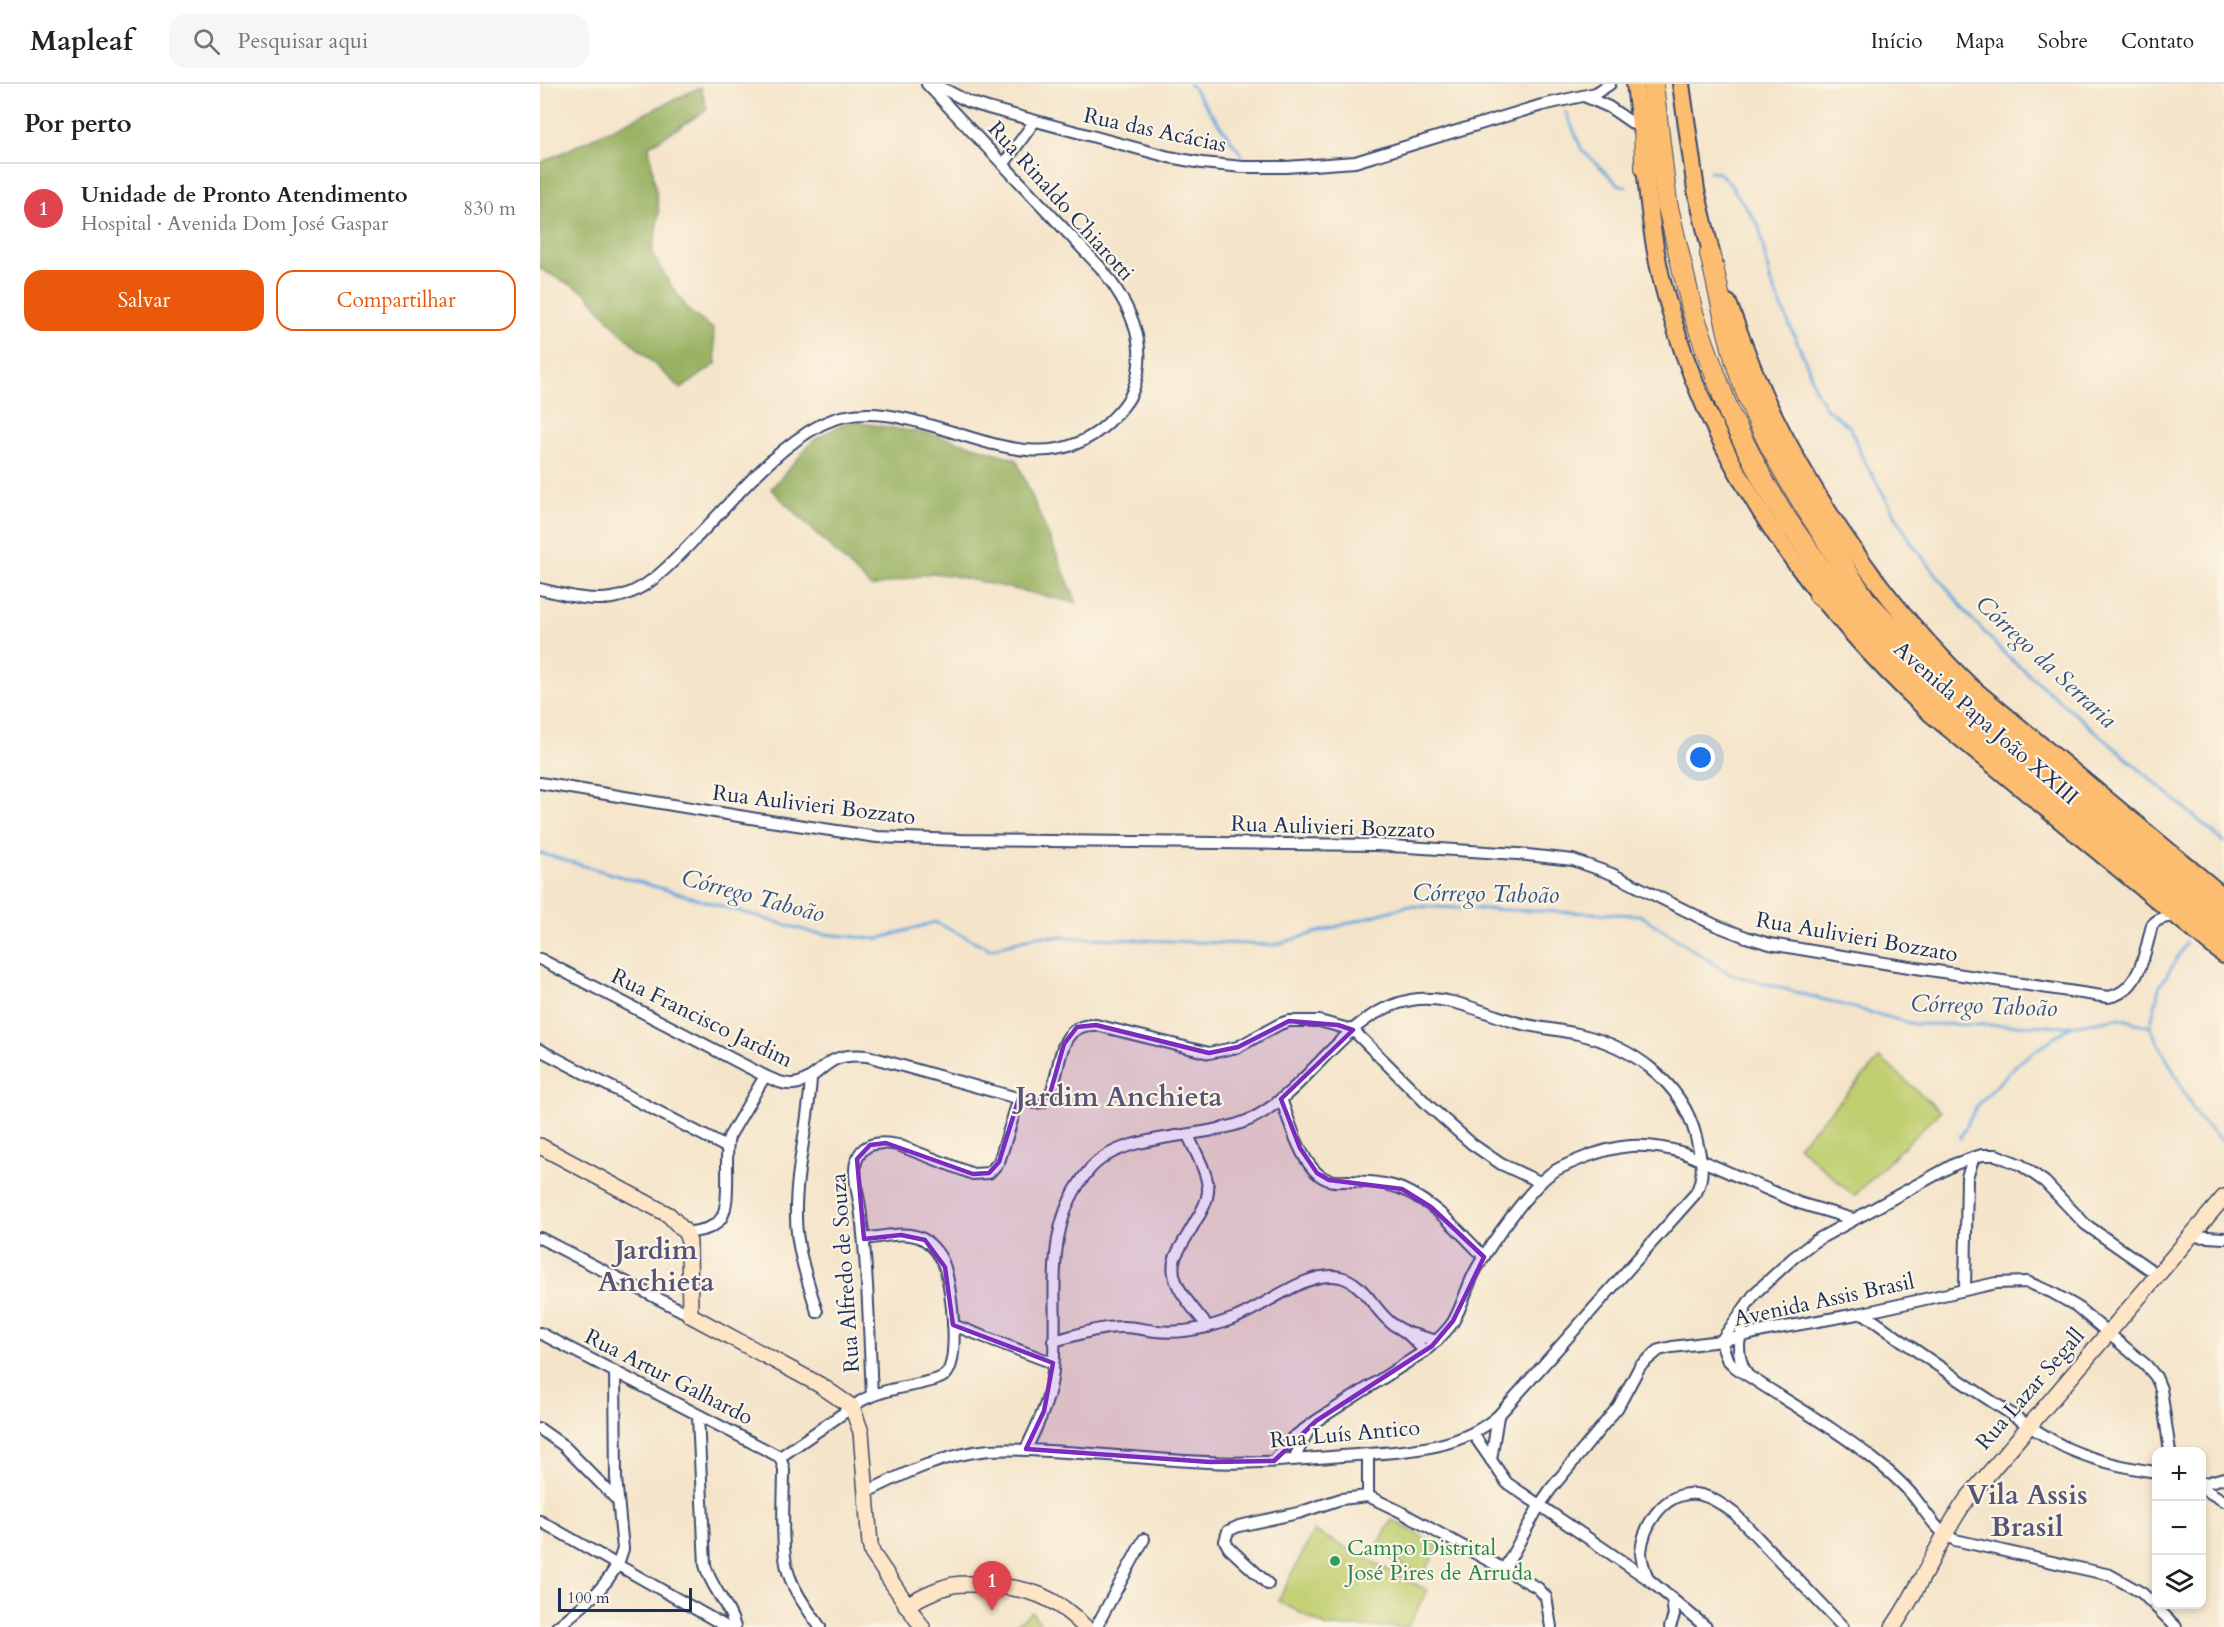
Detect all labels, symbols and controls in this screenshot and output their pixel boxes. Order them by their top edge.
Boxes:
search box [169,14,589,68]
text: Mapleaf [30,22,133,60]
icon: search [190,25,223,58]
text: Pesquisar aqui [238,26,368,56]
text: Início [1871,27,1923,56]
text: Mapa [1956,27,2005,56]
text: Sobre [2038,27,2088,56]
text: Contato [2121,27,2194,56]
street label: Rua das Acácias [1081,100,1229,160]
text: Por perto [24,106,132,141]
street label: Rua Rinaldo Chiarotti [981,114,1141,288]
text: Unidade de Pronto Atendimento [81,180,408,210]
text: 1 [38,195,49,222]
text: 830 m [463,195,516,222]
text: Hospital · Avenida Dom José Gaspar [81,210,388,237]
button: Salvar [24,270,264,331]
button: Compartilhar [276,270,516,331]
water label: Córrego da Serraria [1968,588,2124,736]
street label: Avenida Papa João XXIII [1887,634,2085,812]
your location [1686,743,1715,772]
street label: Rua Aulivieri Bozzato [711,778,917,832]
street label: Rua Aulivieri Bozzato [1230,808,1436,846]
water label: Córrego Taboão [678,861,828,931]
water label: Córrego Taboão [1412,876,1560,912]
street label: Rua Aulivieri Bozzato [1754,904,1960,970]
street label: Rua Francisco Jardim [606,961,798,1075]
water label: Córrego Taboão [1910,987,2058,1025]
district label: Jardim Anchieta [1011,1078,1223,1116]
street label: Rua Alfredo de Souza [823,1172,867,1374]
district label: Jardim Anchieta [598,1231,714,1301]
street label: Avenida Assis Brasil [1731,1266,1918,1334]
street label: Rua Lazar Segall [1969,1321,2092,1457]
street label: Rua Artur Galhardo [580,1322,758,1432]
street label: Rua Luís Antico [1269,1412,1422,1456]
map controls [2152,1447,2206,1609]
button: + [2152,1447,2206,1501]
district label: Vila Assis Brasil [1966,1476,2088,1546]
button: − [2152,1501,2206,1555]
place label: Campo Distrital José Pires de Arruda [1344,1533,1533,1588]
marker: Campo Distrital José Pires de Arruda [1328,1554,1342,1568]
button: layers [2152,1555,2206,1609]
pin: 1 [972,1562,1012,1611]
scale bar [558,1585,692,1612]
text: 100 m [567,1587,609,1609]

